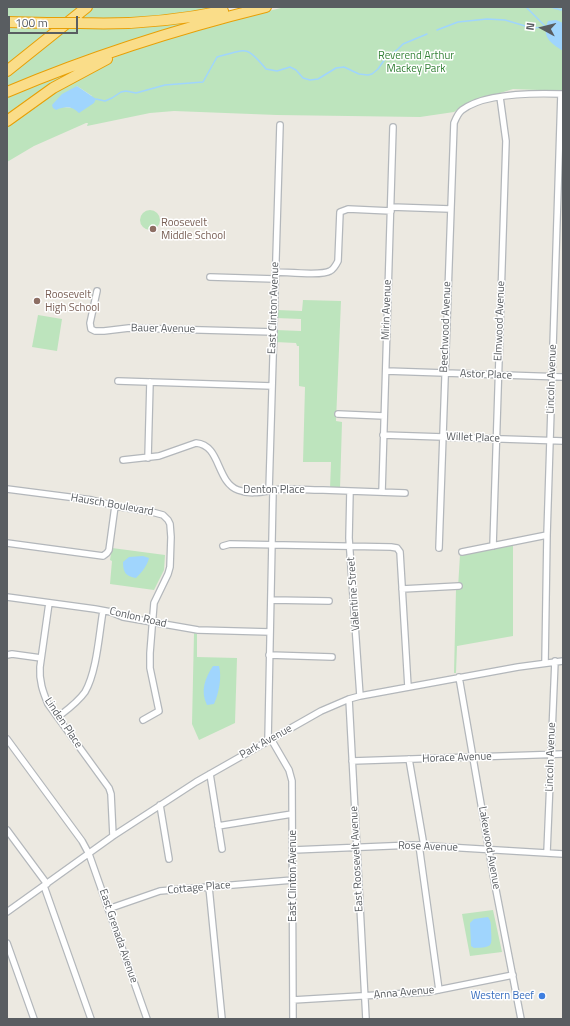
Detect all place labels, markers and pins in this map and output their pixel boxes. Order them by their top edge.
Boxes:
place label: Roosevelt Middle School [161,216,226,242]
marker: Roosevelt Middle School [148,224,158,234]
place label: Roosevelt High School [45,288,100,314]
marker: Roosevelt High School [32,296,42,306]
place label: Western Beef [471,989,534,1003]
marker: Western Beef [537,991,547,1001]

